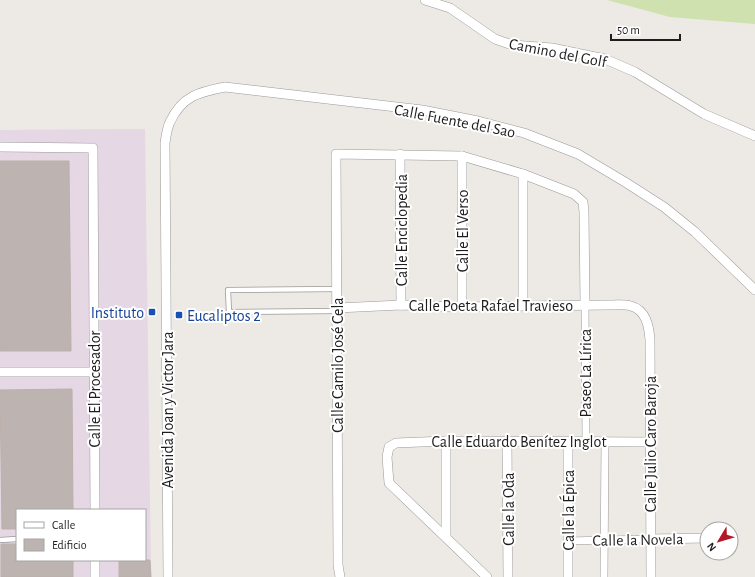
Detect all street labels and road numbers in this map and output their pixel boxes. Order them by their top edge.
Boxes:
street label: Camino del Golf [508,36,609,71]
street label: Calle Fuente del Sao [393,101,517,141]
street label: Calle Enciclopedia [394,174,410,286]
street label: Calle El Verso [455,190,471,272]
street label: Calle Camilo José Cela [330,297,346,433]
street label: Calle Poeta Rafael Travieso [409,298,573,314]
street label: Paseo La Lírica [578,329,594,417]
street label: Calle El Procesador [87,330,103,448]
street label: Avenida Joan y Victor Jara [160,331,177,489]
street label: Calle Julio Caro Baroja [643,376,660,512]
street label: Calle Eduardo Benítez Inglot [431,434,607,450]
street label: Calle la Épica [559,470,577,550]
street label: Calle la Oda [501,472,517,546]
street label: Calle la Novela [592,531,684,549]

